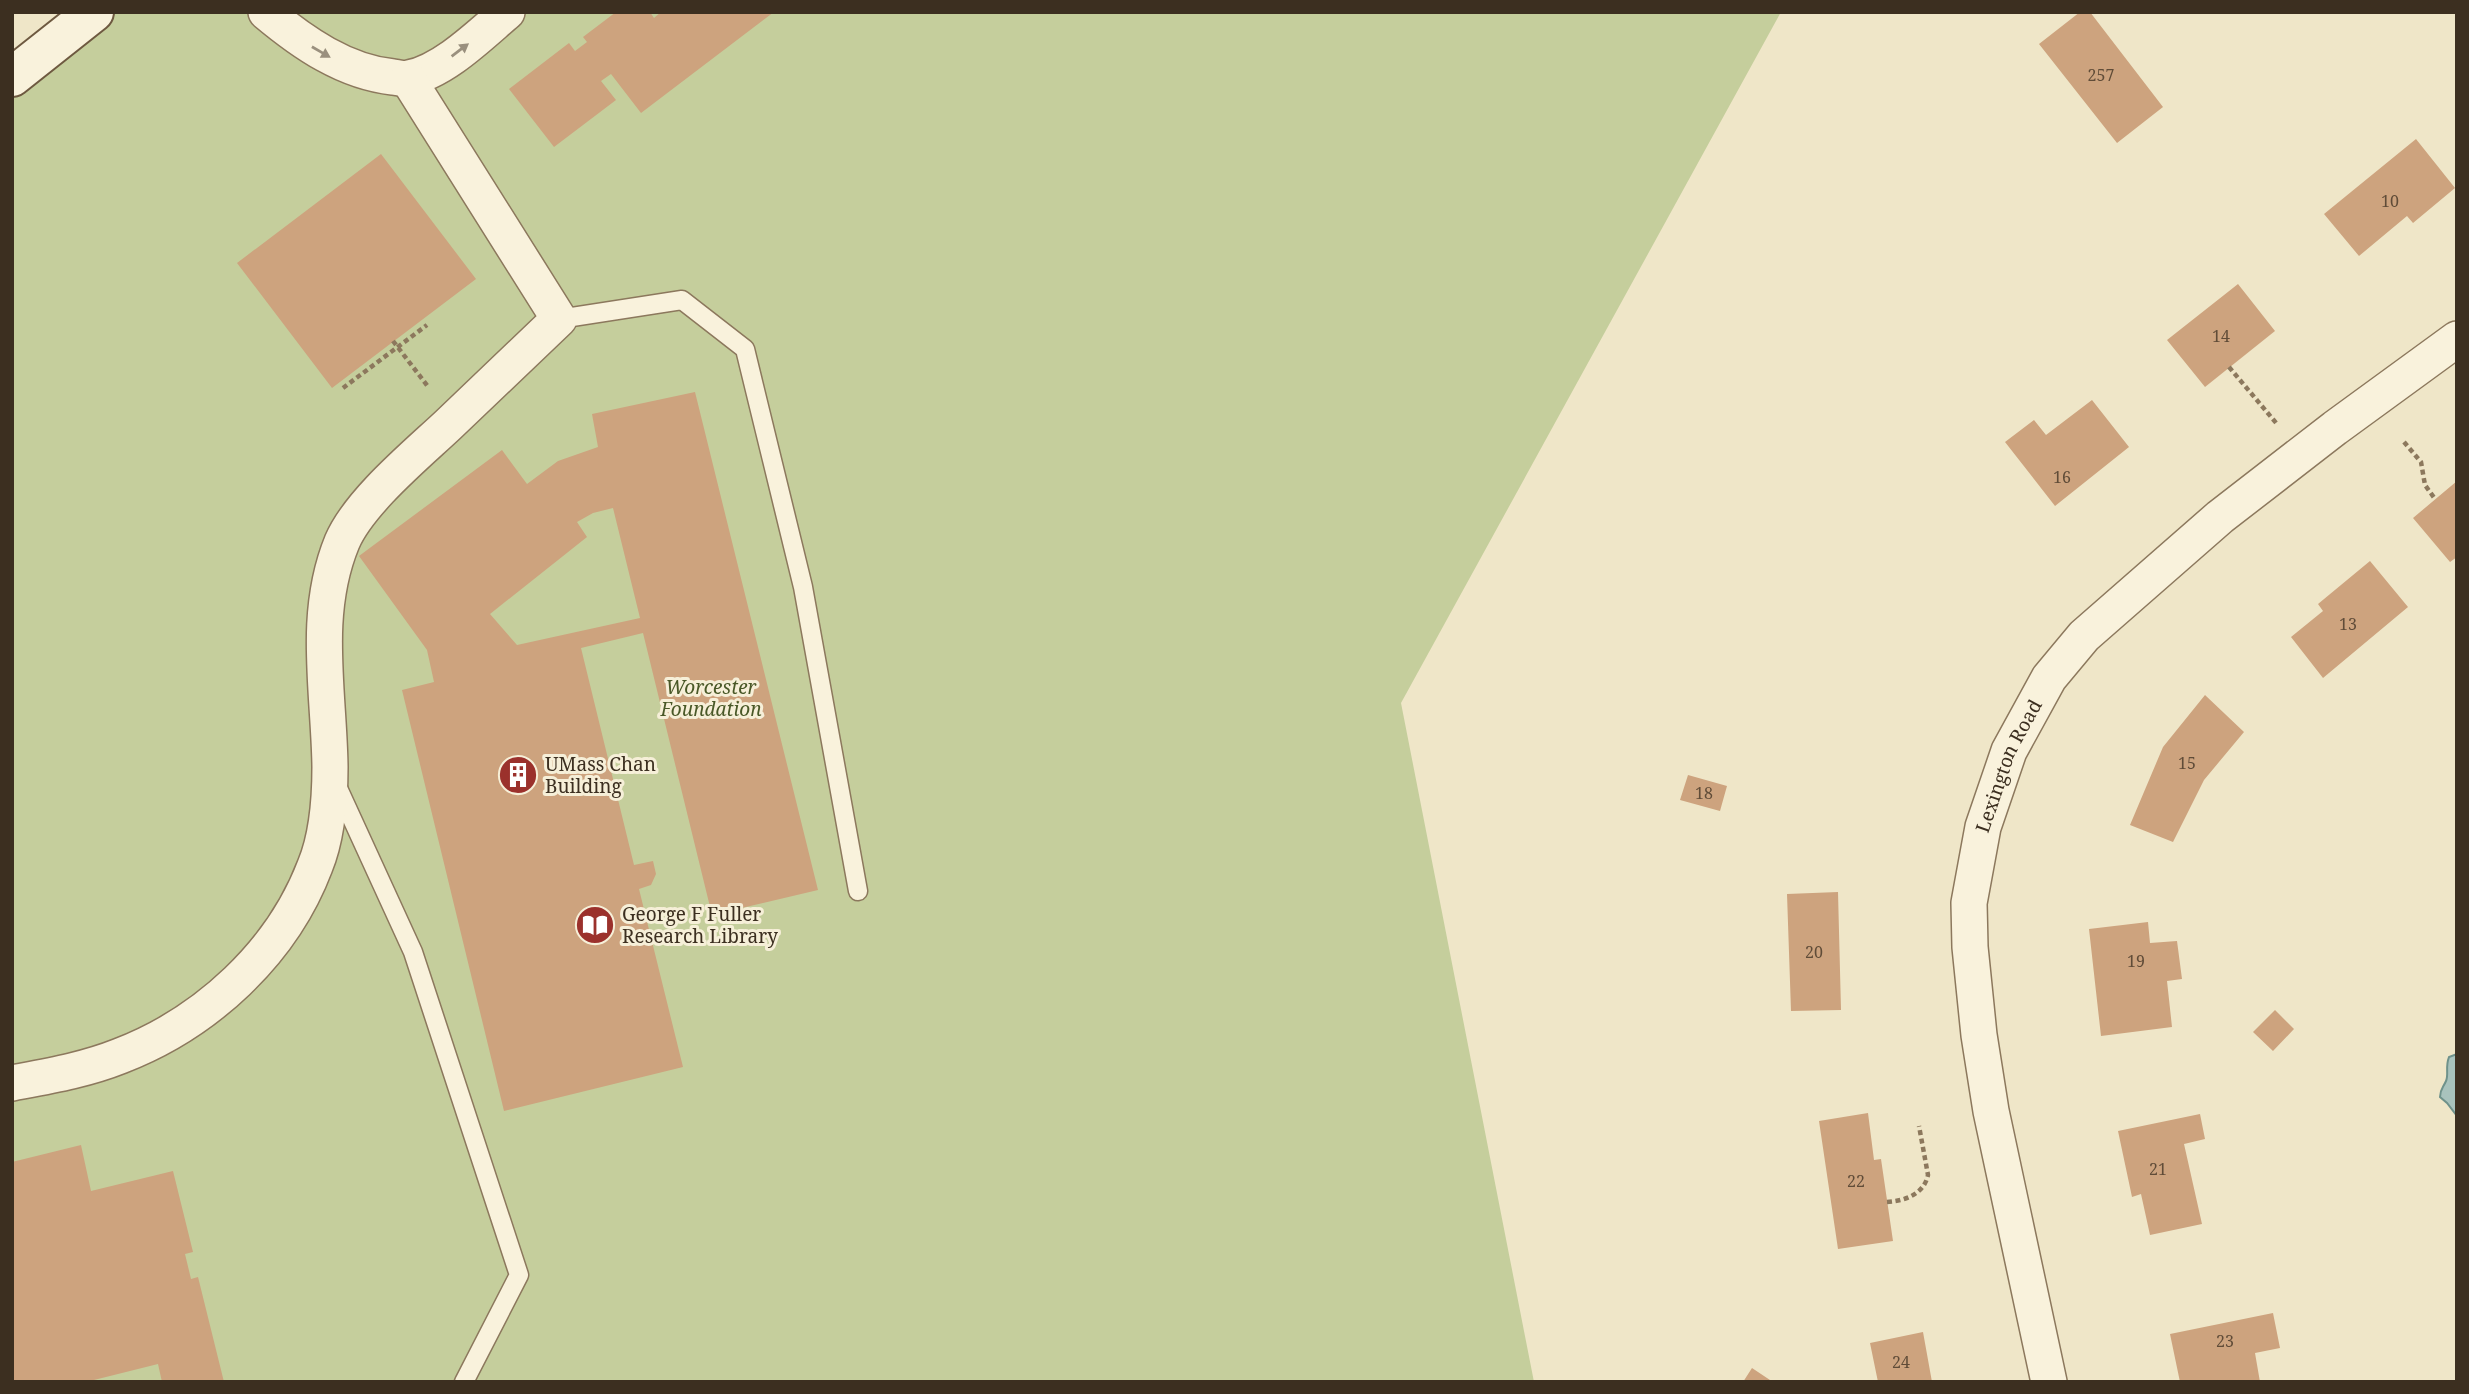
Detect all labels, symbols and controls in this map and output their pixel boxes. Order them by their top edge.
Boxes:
one-way arrow [451,43,469,57]
one-way arrow [312,46,331,58]
house number: 257 [2088,64,2114,86]
house number: 10 [2381,190,2399,212]
house number: 14 [2212,325,2230,347]
house number: 16 [2053,466,2071,488]
house number: 13 [2339,613,2357,635]
park label: Worcester Foundation [659,674,762,722]
street label: Lexington Road [1969,694,2048,836]
place label: UMass Chan Building [545,751,656,799]
house number: 15 [2178,752,2196,774]
building icon: UMass Chan Building [497,754,539,796]
house number: 18 [1695,782,1713,804]
place label: George F Fuller Research Library [622,901,778,949]
library icon: George F Fuller Research Library [574,904,616,946]
house number: 20 [1805,941,1823,963]
house number: 19 [2127,950,2145,972]
house number: 21 [2149,1158,2167,1180]
house number: 22 [1847,1170,1865,1192]
house number: 23 [2216,1330,2234,1352]
house number: 24 [1892,1351,1910,1373]

